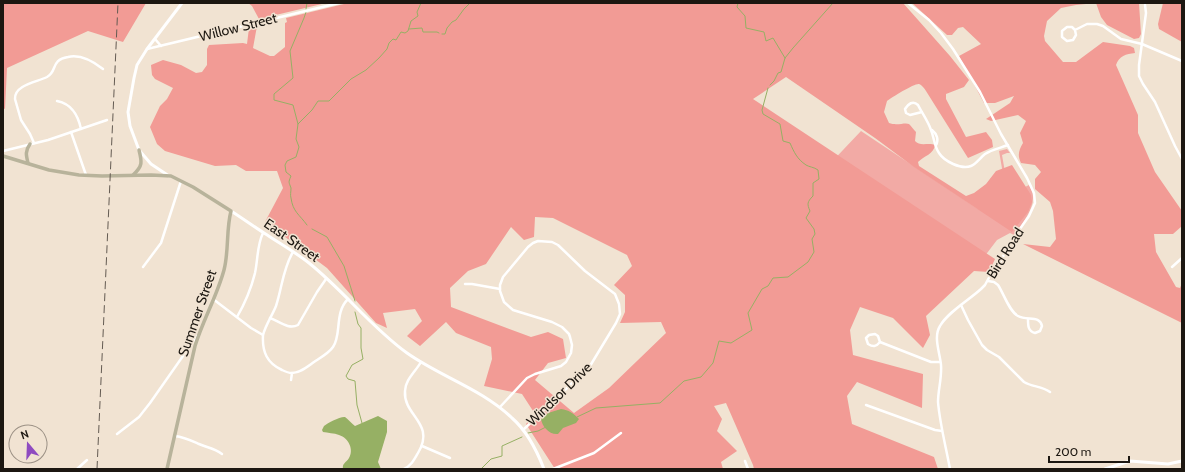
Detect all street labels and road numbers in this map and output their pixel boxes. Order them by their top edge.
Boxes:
street label: Willow Street [197,9,279,45]
street label: East Street [261,214,324,266]
street label: Bird Road [982,224,1028,282]
street label: Summer Street [174,267,220,359]
street label: Windsor Drive [522,358,596,430]

